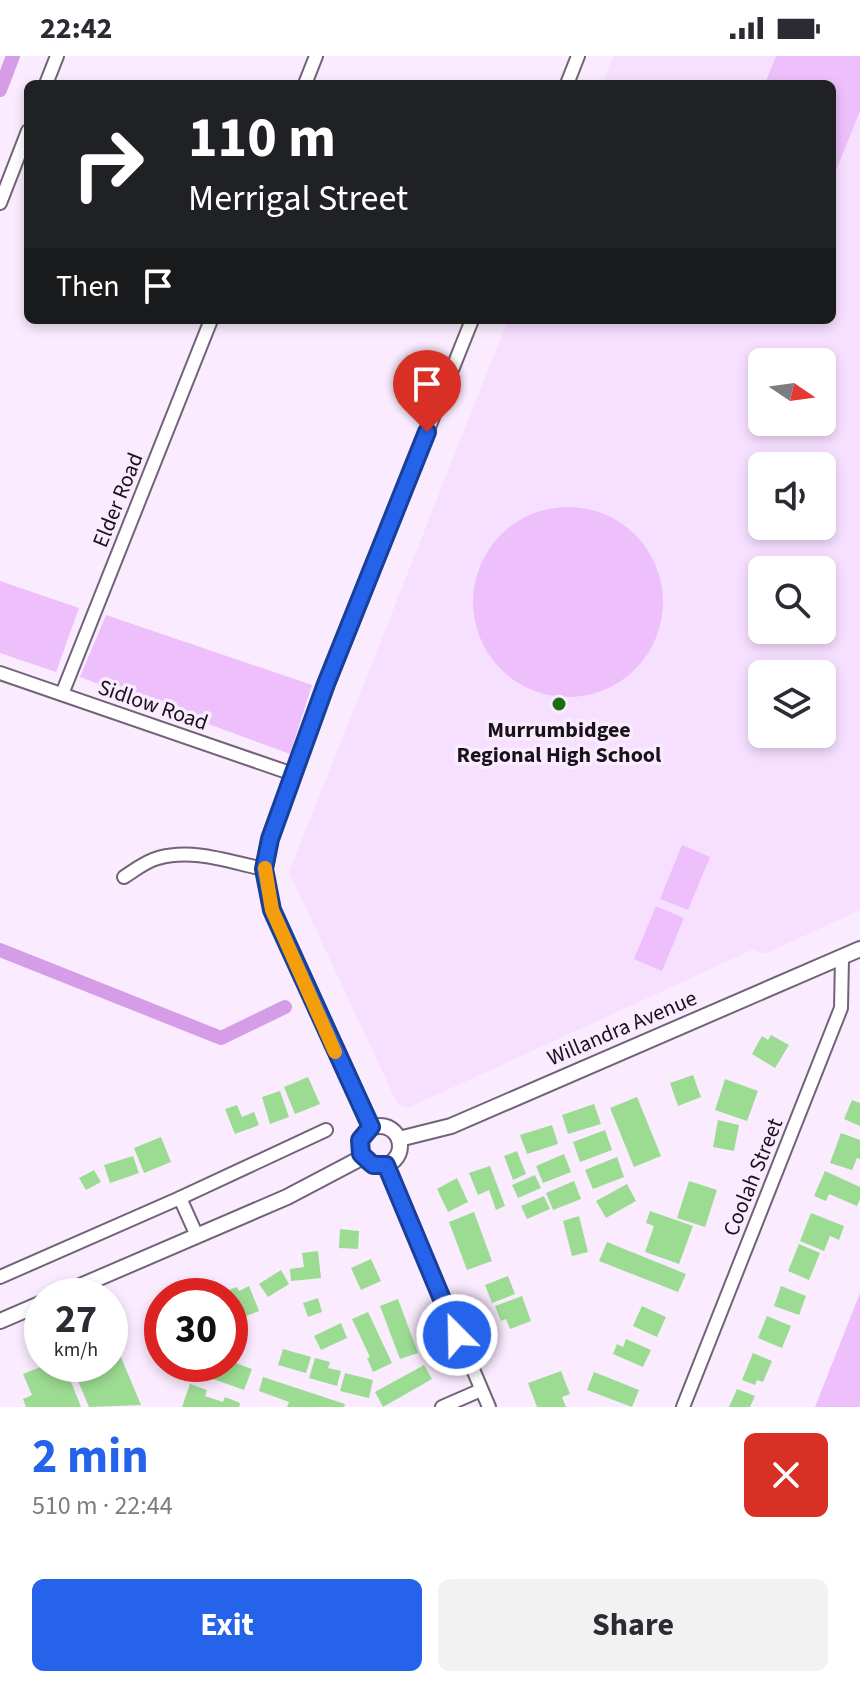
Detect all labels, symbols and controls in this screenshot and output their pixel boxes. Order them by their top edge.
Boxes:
text: 22:42 [40,7,112,50]
text: 110 m [188,99,336,178]
icon: right [56,112,160,216]
text: Merrigal Street [188,173,408,224]
icon: arrive [136,264,180,308]
text: Then [56,265,120,308]
north arrow [748,348,836,436]
map controls [748,348,836,748]
pin [393,350,461,432]
icon: arrive [405,362,449,406]
street label: Elder Road [85,448,151,552]
button: sound [748,452,836,540]
button: search [748,556,836,644]
button: layers [748,660,836,748]
street label: Sidlow Road [94,671,212,739]
marker: Murrumbidgee Regional High School [550,695,568,713]
place label: Murrumbidgee Regional High School [457,714,662,771]
street label: Willandra Avenue [542,982,702,1074]
street label: Coolah Street [715,1113,791,1241]
speed limit sign: 30 [144,1278,248,1382]
text: 27 [55,1291,97,1348]
position arrow [415,1293,499,1377]
text: km/h [54,1336,98,1364]
text: 2 min [32,1423,149,1491]
button: close [744,1433,828,1517]
text: 510 m · 22:44 [32,1487,173,1524]
button: Exit [32,1579,422,1671]
button: Share [438,1579,828,1671]

